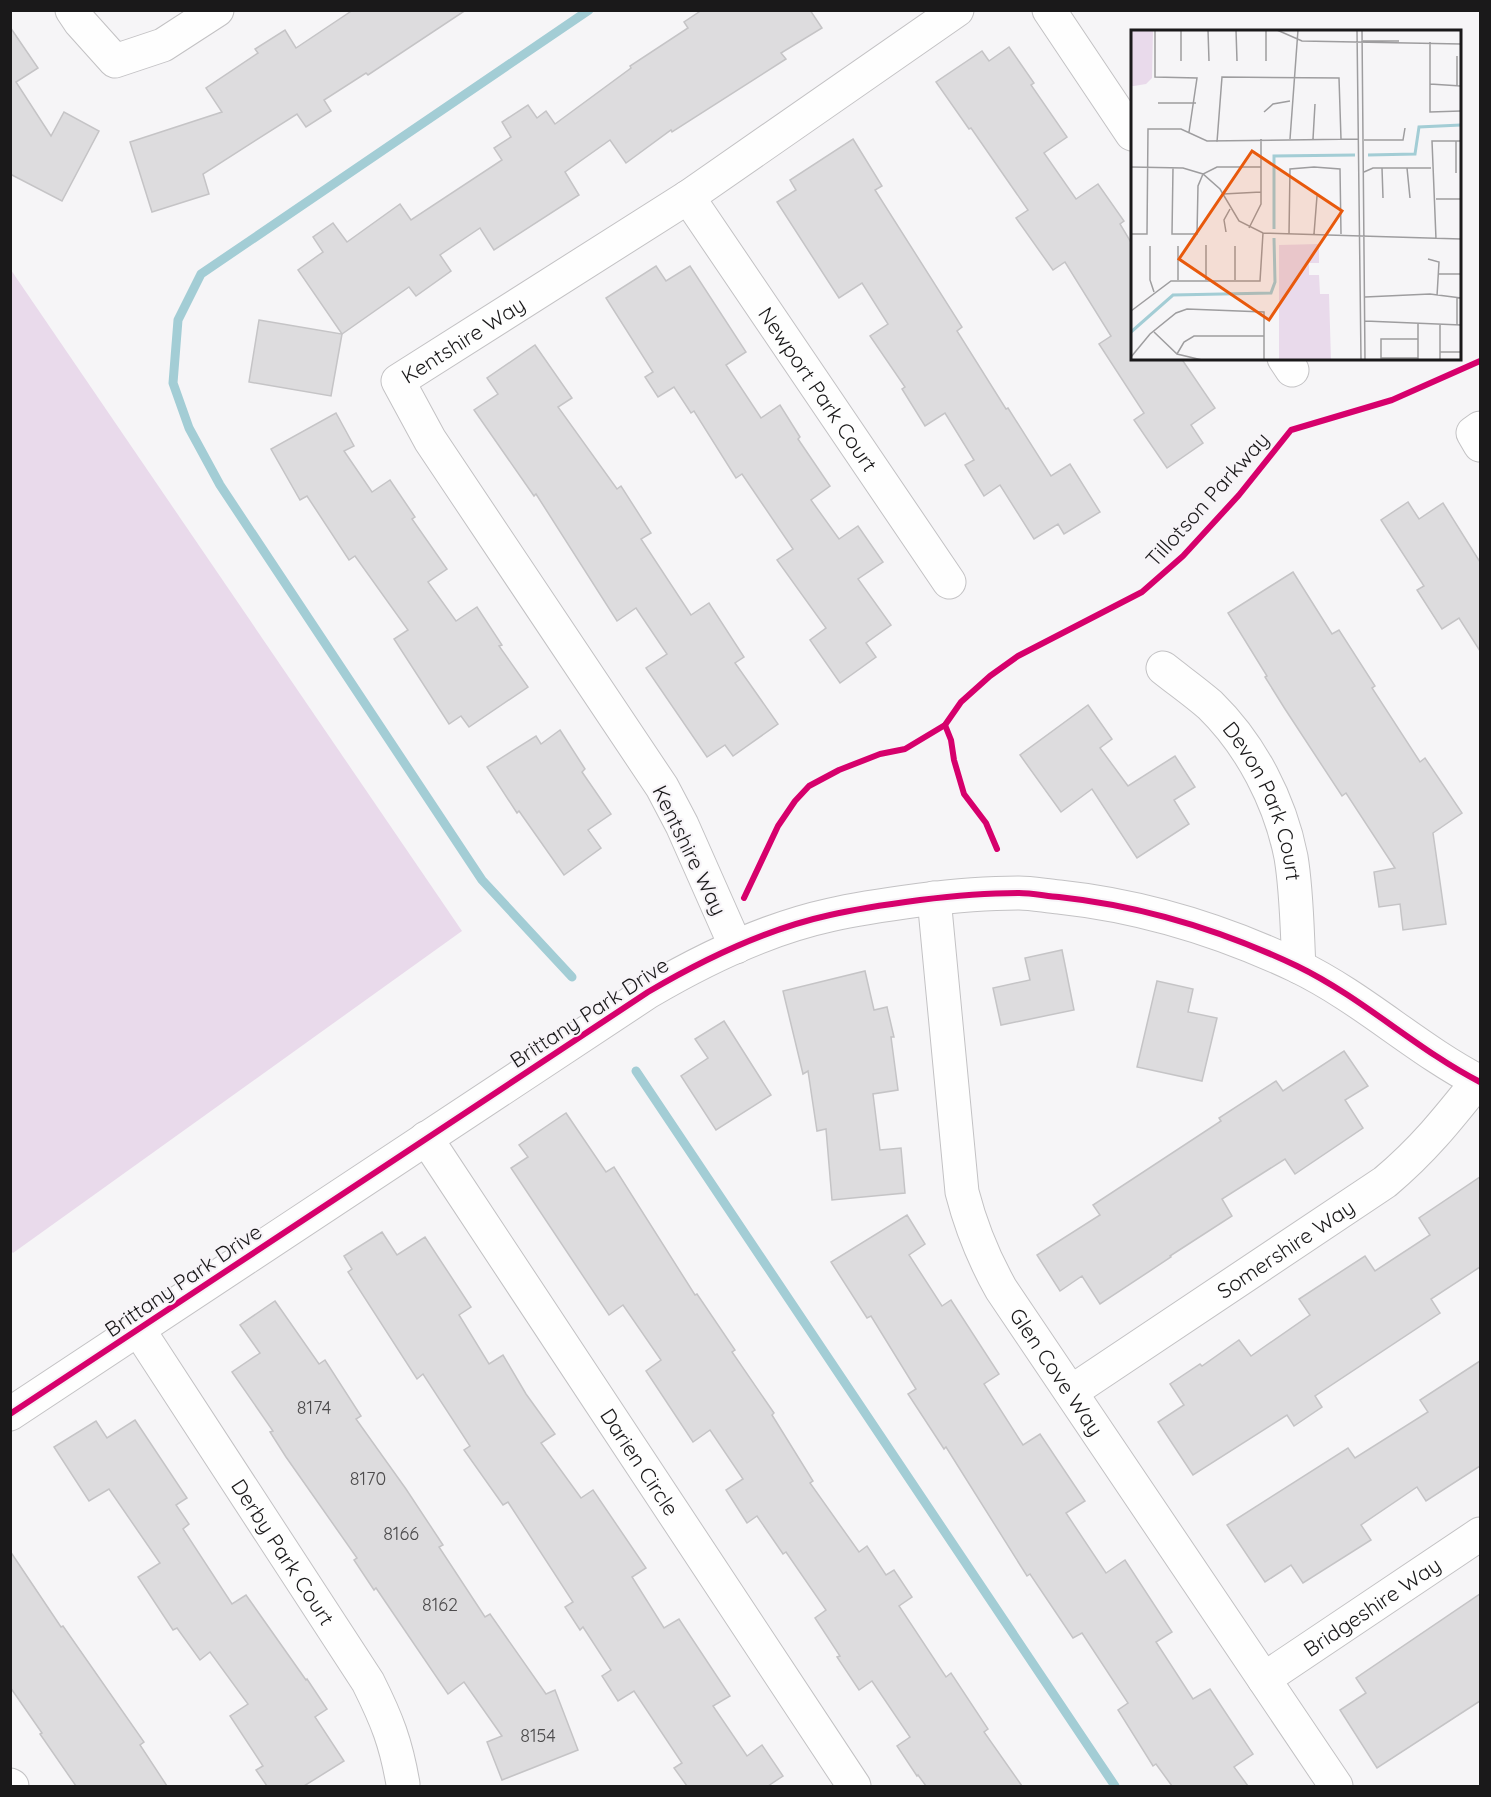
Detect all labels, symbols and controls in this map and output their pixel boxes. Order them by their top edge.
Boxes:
inset map [1131,30,1461,360]
street label: Kentshire Way [396,291,530,389]
street label: Newport Park Court [753,302,883,476]
street label: Tillotson Parkway [1140,426,1274,572]
street label: Devon Park Court [1218,716,1307,882]
street label: Kentshire Way [647,781,733,919]
street label: Brittany Park Drive [505,951,673,1073]
street label: Somershire Way [1212,1193,1359,1304]
street label: Brittany Park Drive [100,1218,266,1342]
street label: Glen Cove Way [1004,1303,1109,1441]
house number: 8174 [297,1396,331,1419]
street label: Darien Circle [595,1403,685,1520]
house number: 8170 [350,1467,386,1490]
street label: Derby Park Court [226,1474,340,1630]
house number: 8166 [383,1522,419,1545]
street label: Bridgeshire Way [1298,1551,1446,1662]
house number: 8162 [422,1593,458,1616]
house number: 8154 [520,1724,556,1747]

